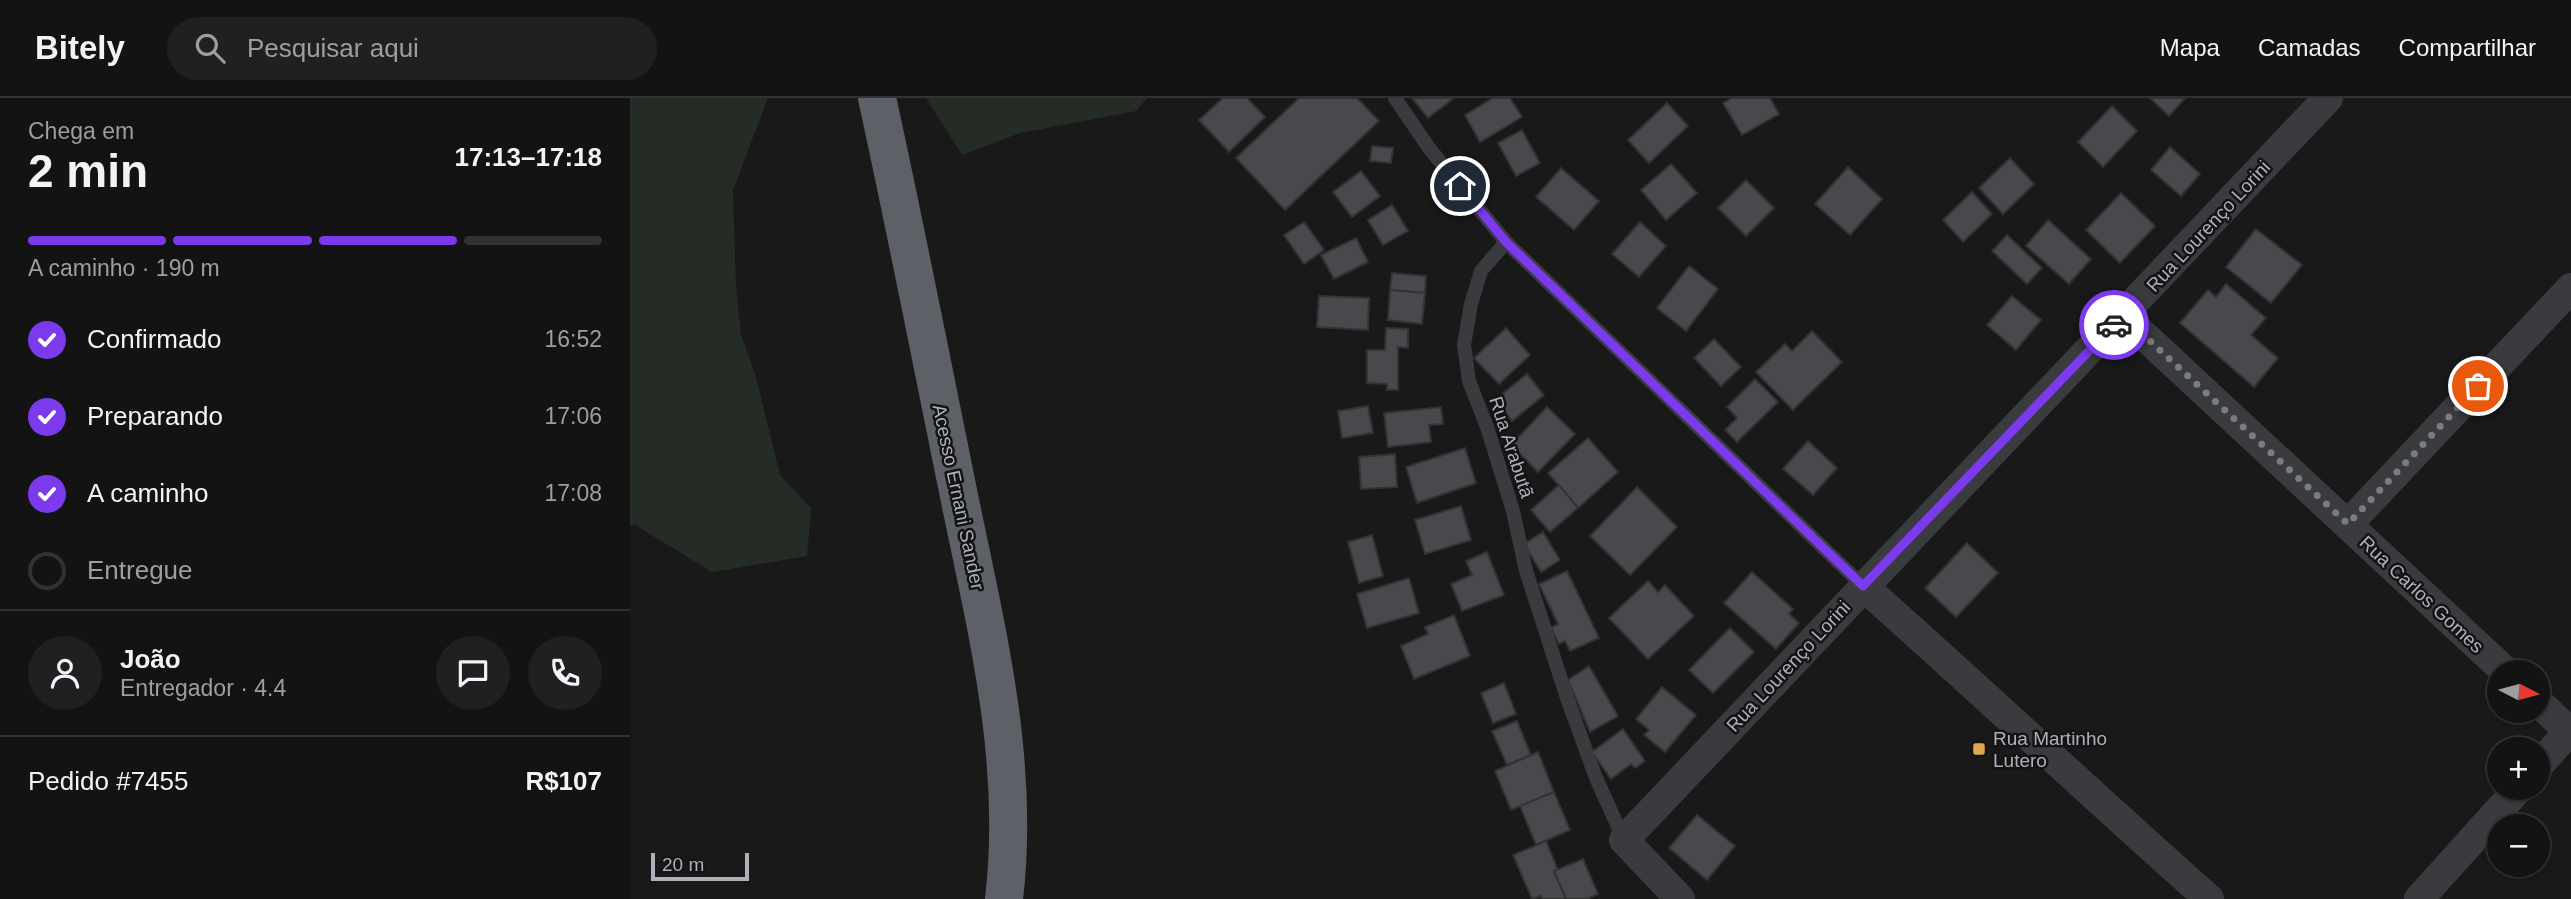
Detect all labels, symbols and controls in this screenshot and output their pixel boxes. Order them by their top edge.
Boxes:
search box [167,17,657,80]
text: Bitely [35,29,125,66]
icon: search [191,29,229,67]
text: Pesquisar aqui [247,33,419,63]
text: Mapa [2160,34,2220,61]
text: Camadas [2258,34,2361,61]
text: Compartilhar [2399,34,2536,61]
text: Chega em [28,118,134,144]
text: 17:13–17:18 [455,142,602,172]
text: 2 min [28,145,148,197]
pin [1430,156,1490,216]
street label: Rua Lourenço Lorini [2142,157,2274,296]
icon: home [1441,167,1479,205]
text: A caminho · 190 m [28,255,220,281]
courier [2079,290,2149,360]
icon: car [2095,306,2133,344]
icon: check [28,321,66,359]
text: Confirmado [87,324,221,354]
text: 16:52 [544,326,602,352]
pin [2448,356,2508,416]
icon: bag [2459,367,2497,405]
street label: Rua Arabutã [1485,394,1538,501]
icon: check [28,398,66,436]
text: Preparando [87,401,223,431]
street label: Acesso Ernani Sander [929,402,989,592]
text: 17:06 [544,403,602,429]
icon: check [28,475,66,513]
text: A caminho [87,478,208,508]
text: 17:08 [544,480,602,506]
street label: Rua Carlos Gomes [2355,532,2488,657]
text: Entregue [87,555,193,585]
street label: Rua Lourenço Lorini [1722,597,1854,736]
button: person [28,636,102,710]
button: chat [436,636,510,710]
button: phone [528,636,602,710]
text: João [120,644,181,674]
north arrow [2487,660,2550,723]
map controls [2487,660,2550,877]
text: Entregador · 4.4 [120,675,286,701]
place label: Rua Martinho Lutero [1993,728,2107,771]
button: + [2487,737,2550,800]
marker: Rua Martinho Lutero [1971,741,1987,757]
text: Pedido #7455 [28,766,188,796]
text: R$107 [525,766,602,796]
button: − [2487,814,2550,877]
scale bar [651,850,749,882]
text: 20 m [662,854,704,875]

